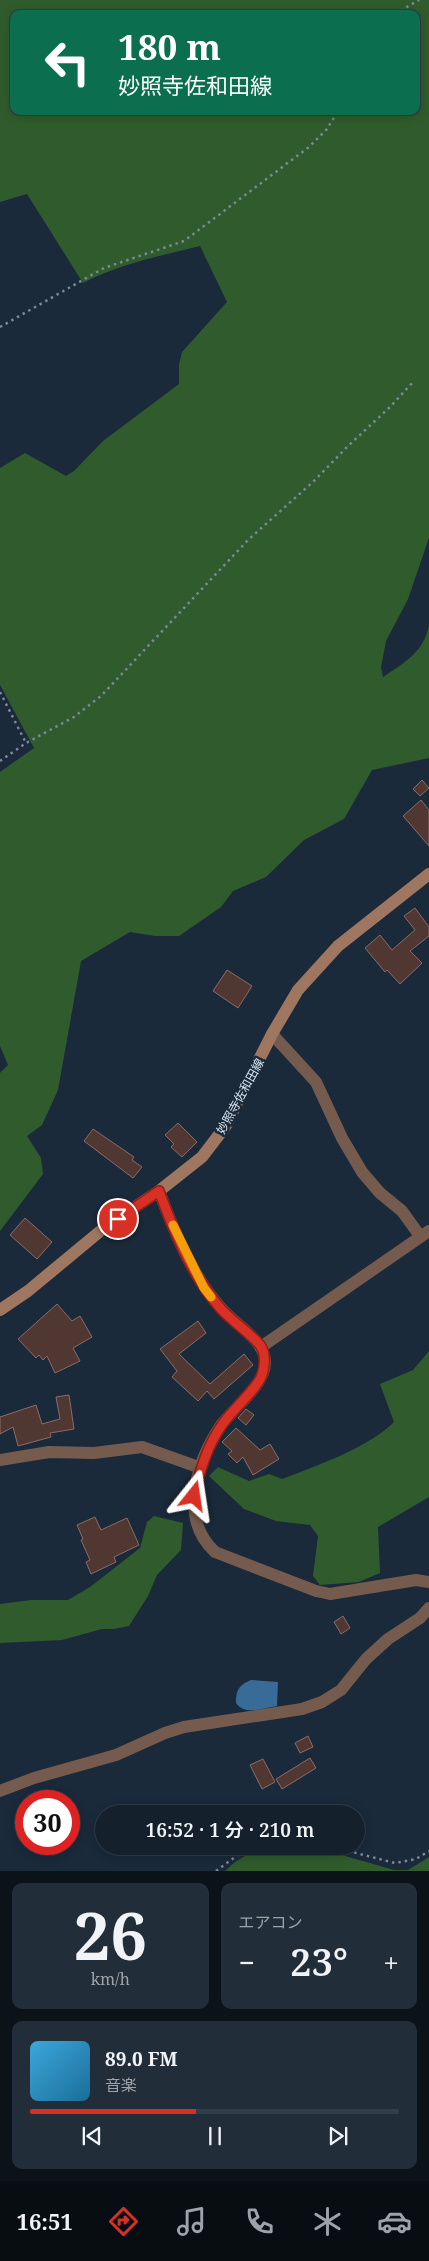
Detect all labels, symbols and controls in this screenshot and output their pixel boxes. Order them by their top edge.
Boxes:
text: 180 m [118,23,221,70]
icon: left [35,30,100,95]
text: 妙照寺佐和田線 [118,70,272,100]
street label: 妙照寺佐和田線 [212,1055,268,1137]
pin [97,1198,139,1240]
icon: arrive [104,1205,132,1233]
position arrow [167,1469,219,1521]
speed limit sign: 30 [15,1790,80,1855]
text: 16:52 · 1 分 · 210 m [146,1817,314,1843]
text: 26 [74,1891,147,1979]
text: エアコン [239,1911,303,1933]
text: 23° [290,1935,348,1987]
text: − [239,1943,255,1981]
text: + [383,1943,399,1981]
text: km/h [91,1968,130,1990]
text: 89.0 FM [105,2046,178,2072]
text: 音楽 [105,2074,137,2096]
icon: previous [78,2122,106,2150]
icon: pause [201,2122,229,2150]
icon: next [324,2122,352,2150]
icon: directions [106,2204,141,2239]
icon: music [174,2204,209,2239]
icon: phone [242,2204,277,2239]
icon: climate [310,2204,345,2239]
icon: car [377,2204,412,2239]
text: 16:51 [16,2206,73,2236]

